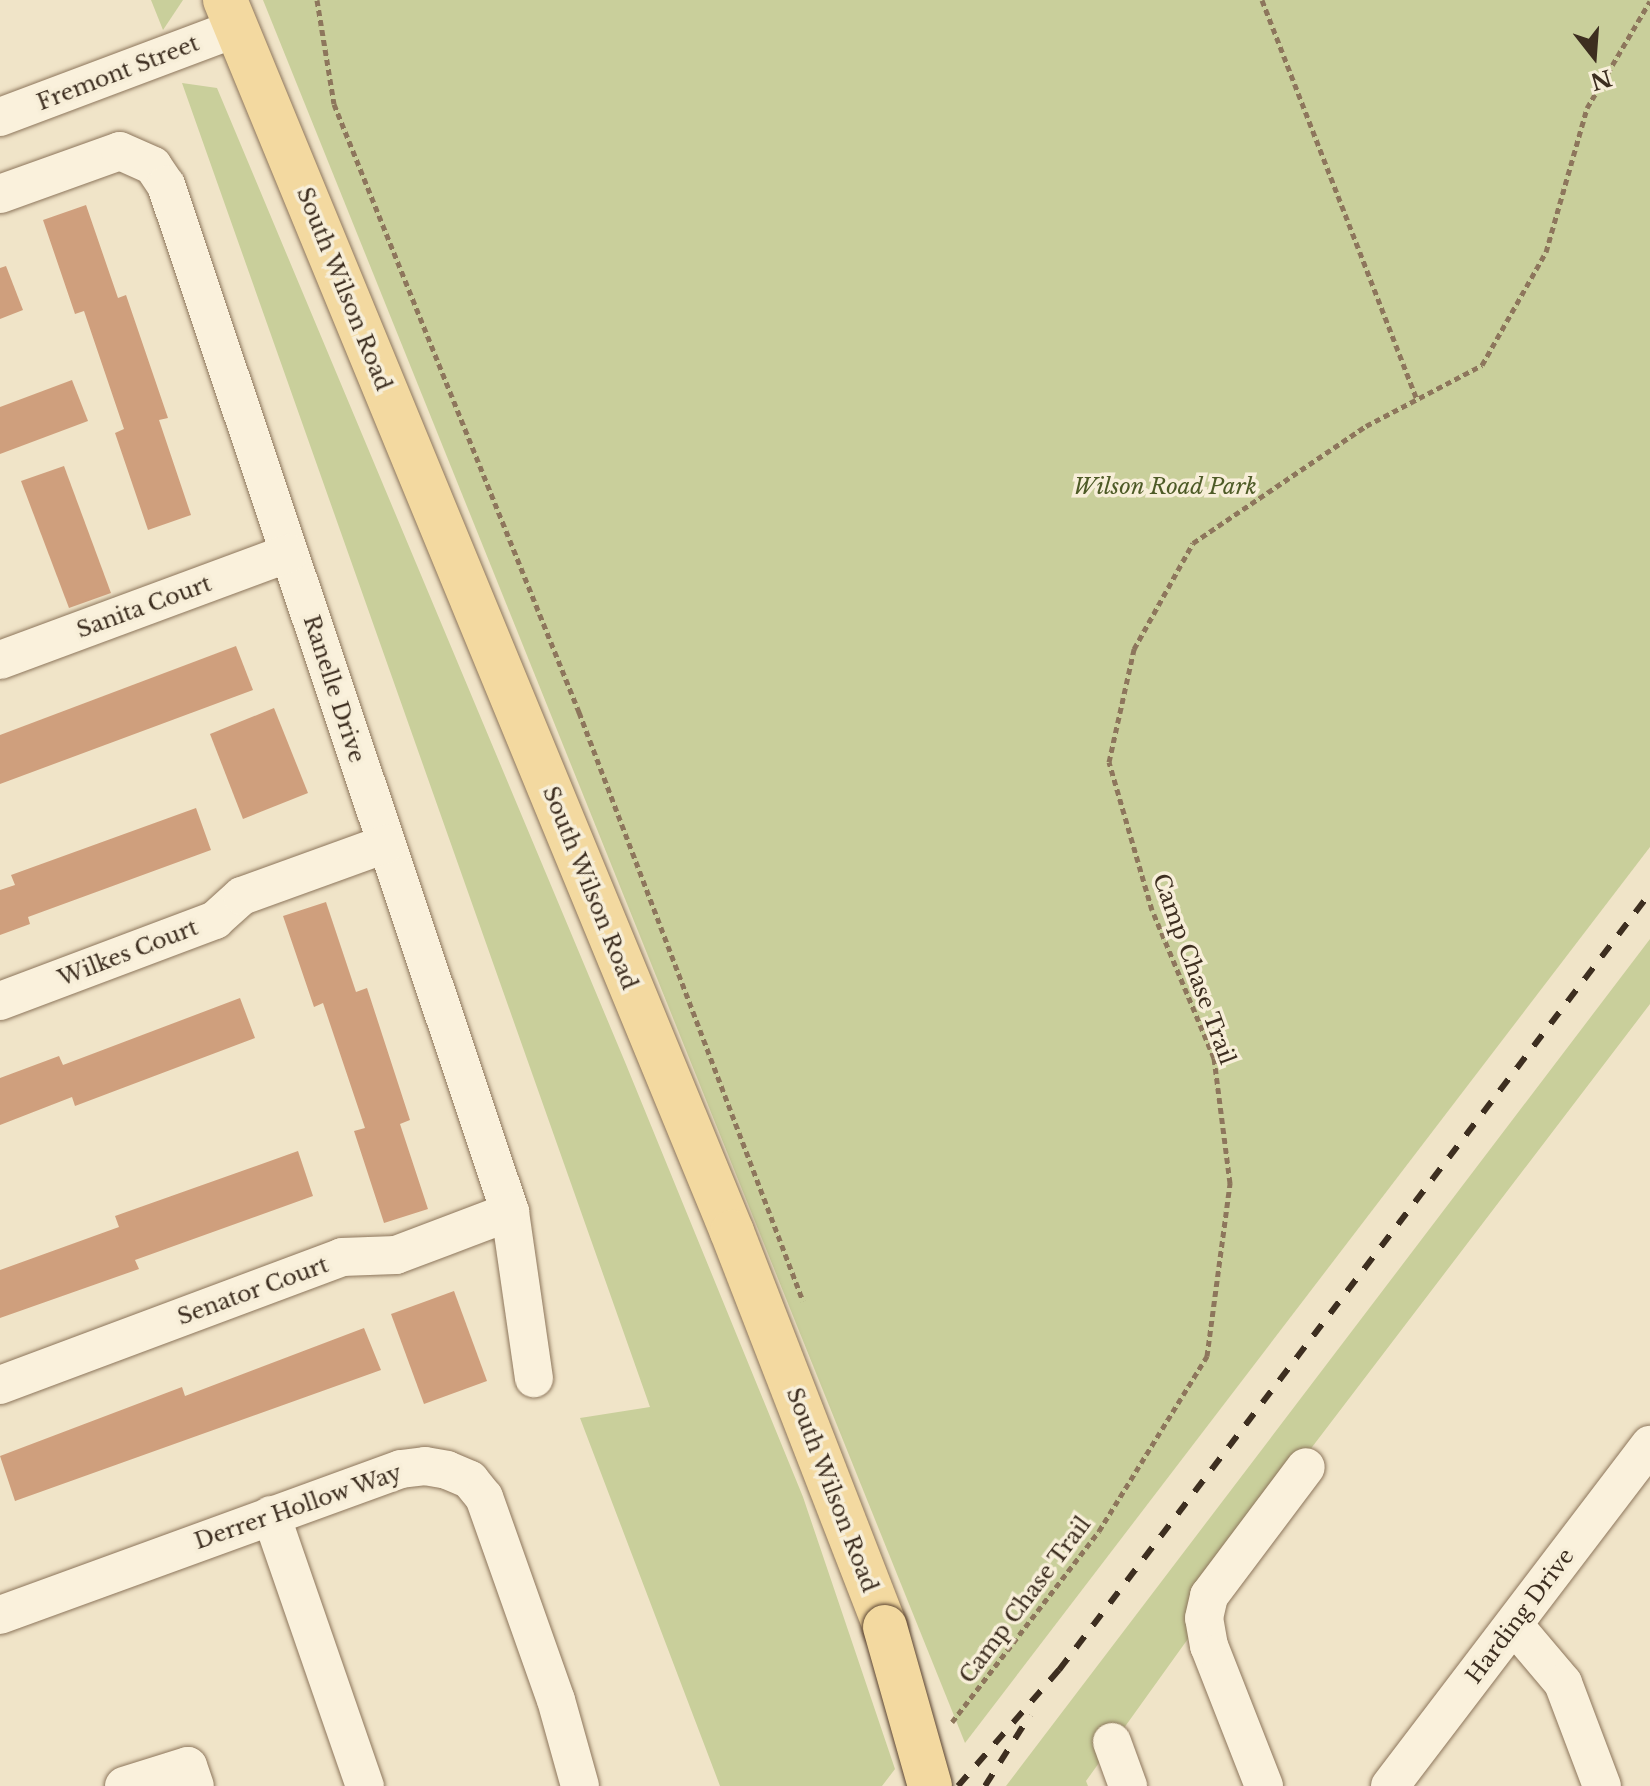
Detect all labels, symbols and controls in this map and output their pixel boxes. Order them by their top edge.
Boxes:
north arrow [1554,16,1634,96]
street label: Fremont Street [33,30,203,116]
text: N [1587,63,1615,95]
street label: South Wilson Road [291,183,397,395]
park label: Wilson Road Park [1073,474,1257,500]
street label: Sanita Court [73,570,215,644]
street label: Ranelle Drive [298,612,370,766]
street label: South Wilson Road [537,782,643,994]
street label: Camp Chase Trail [1147,870,1241,1068]
street label: Wilkes Court [54,914,202,992]
street label: Senator Court [174,1251,332,1331]
street label: South Wilson Road [781,1384,883,1596]
street label: Derrer Hollow Way [190,1459,406,1555]
street label: Camp Chase Trail [954,1511,1096,1689]
street label: Harding Drive [1461,1543,1579,1689]

